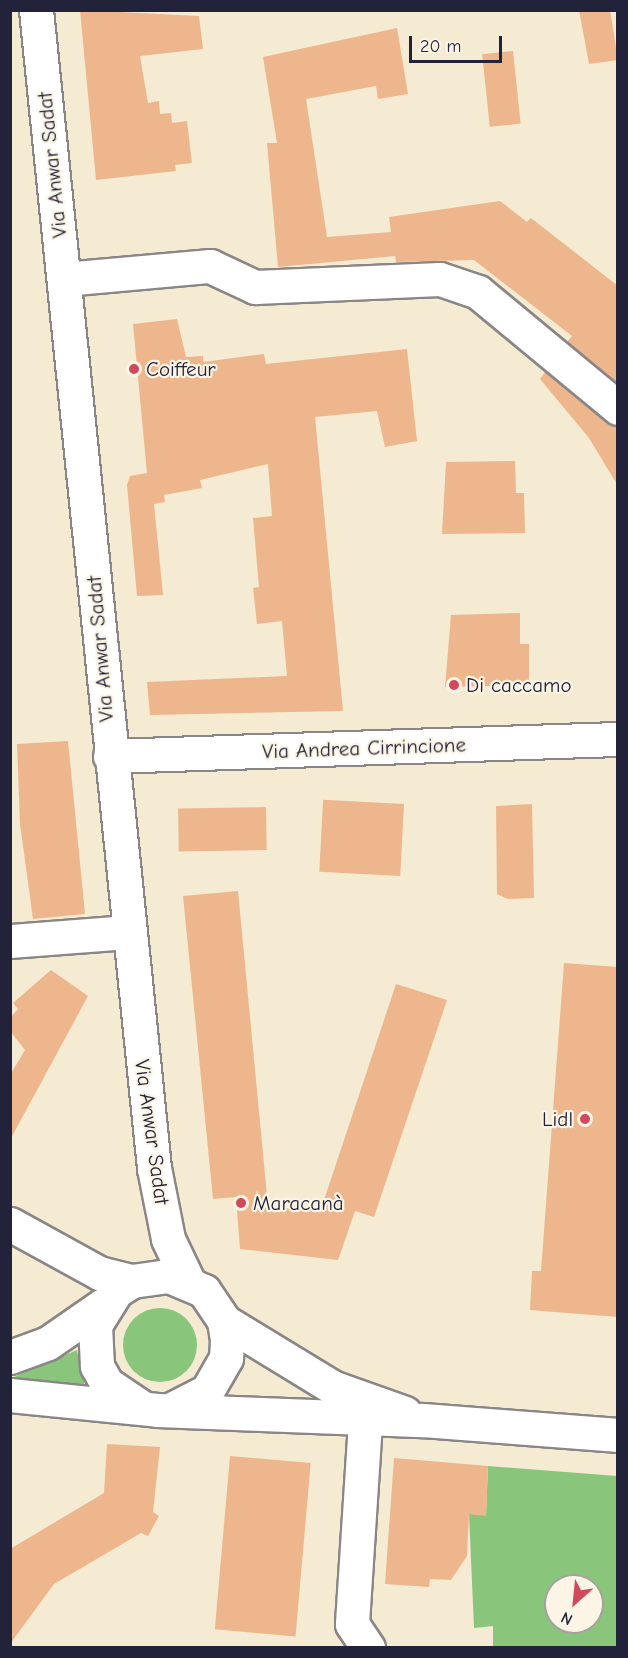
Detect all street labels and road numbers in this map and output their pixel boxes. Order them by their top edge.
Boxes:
street label: Via Anwar Sadat [32,91,72,239]
street label: Via Anwar Sadat [81,575,119,723]
street label: Via Andrea Cirrincione [262,732,466,764]
street label: Via Anwar Sadat [129,1058,175,1206]

